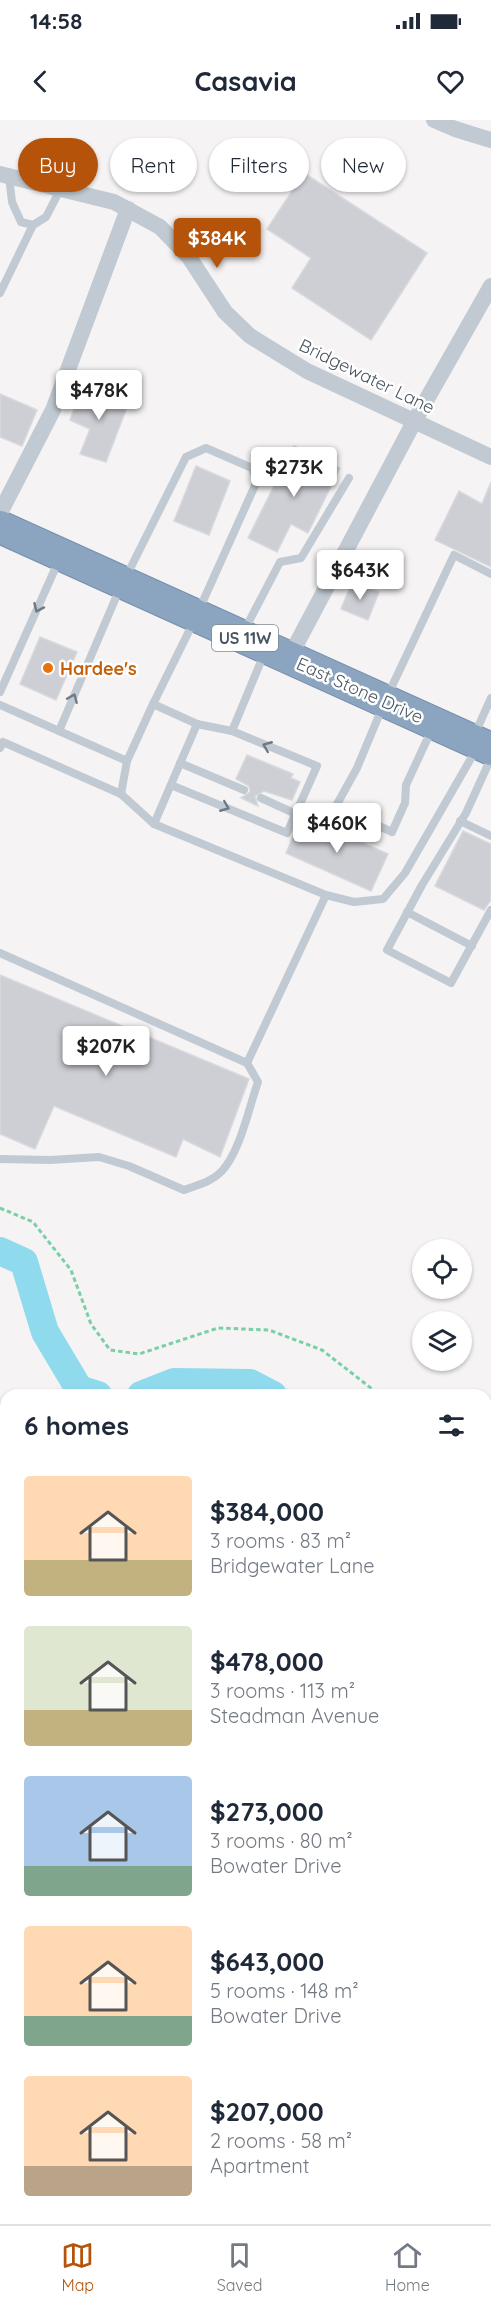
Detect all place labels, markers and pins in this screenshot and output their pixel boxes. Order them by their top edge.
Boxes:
pin: $384K [175,218,259,269]
pin: $478K [57,370,141,421]
pin: $273K [252,447,336,498]
pin: $643K [318,550,402,601]
place label: Hardee's [60,657,137,680]
marker: Hardee's [41,661,55,675]
pin: $460K [295,803,379,854]
pin: $207K [64,1026,148,1077]

